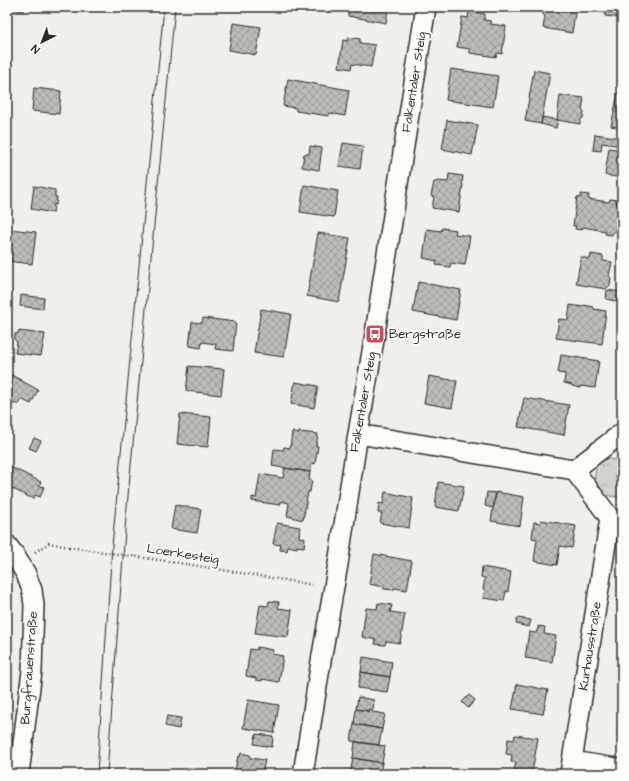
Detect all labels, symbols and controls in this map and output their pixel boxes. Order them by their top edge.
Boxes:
north arrow [22,22,62,62]
street label: Falkentaler Steig [397,30,432,134]
text: N [28,41,43,57]
bus stop icon: Bergstraße [364,323,386,345]
place label: Bergstraße [389,325,461,344]
street label: Falkentaler Steig [345,350,382,454]
street label: Loerkesteig [145,539,221,570]
street label: Kurhausstraße [574,600,606,692]
street label: Burgfrauenstraße [16,611,43,725]

